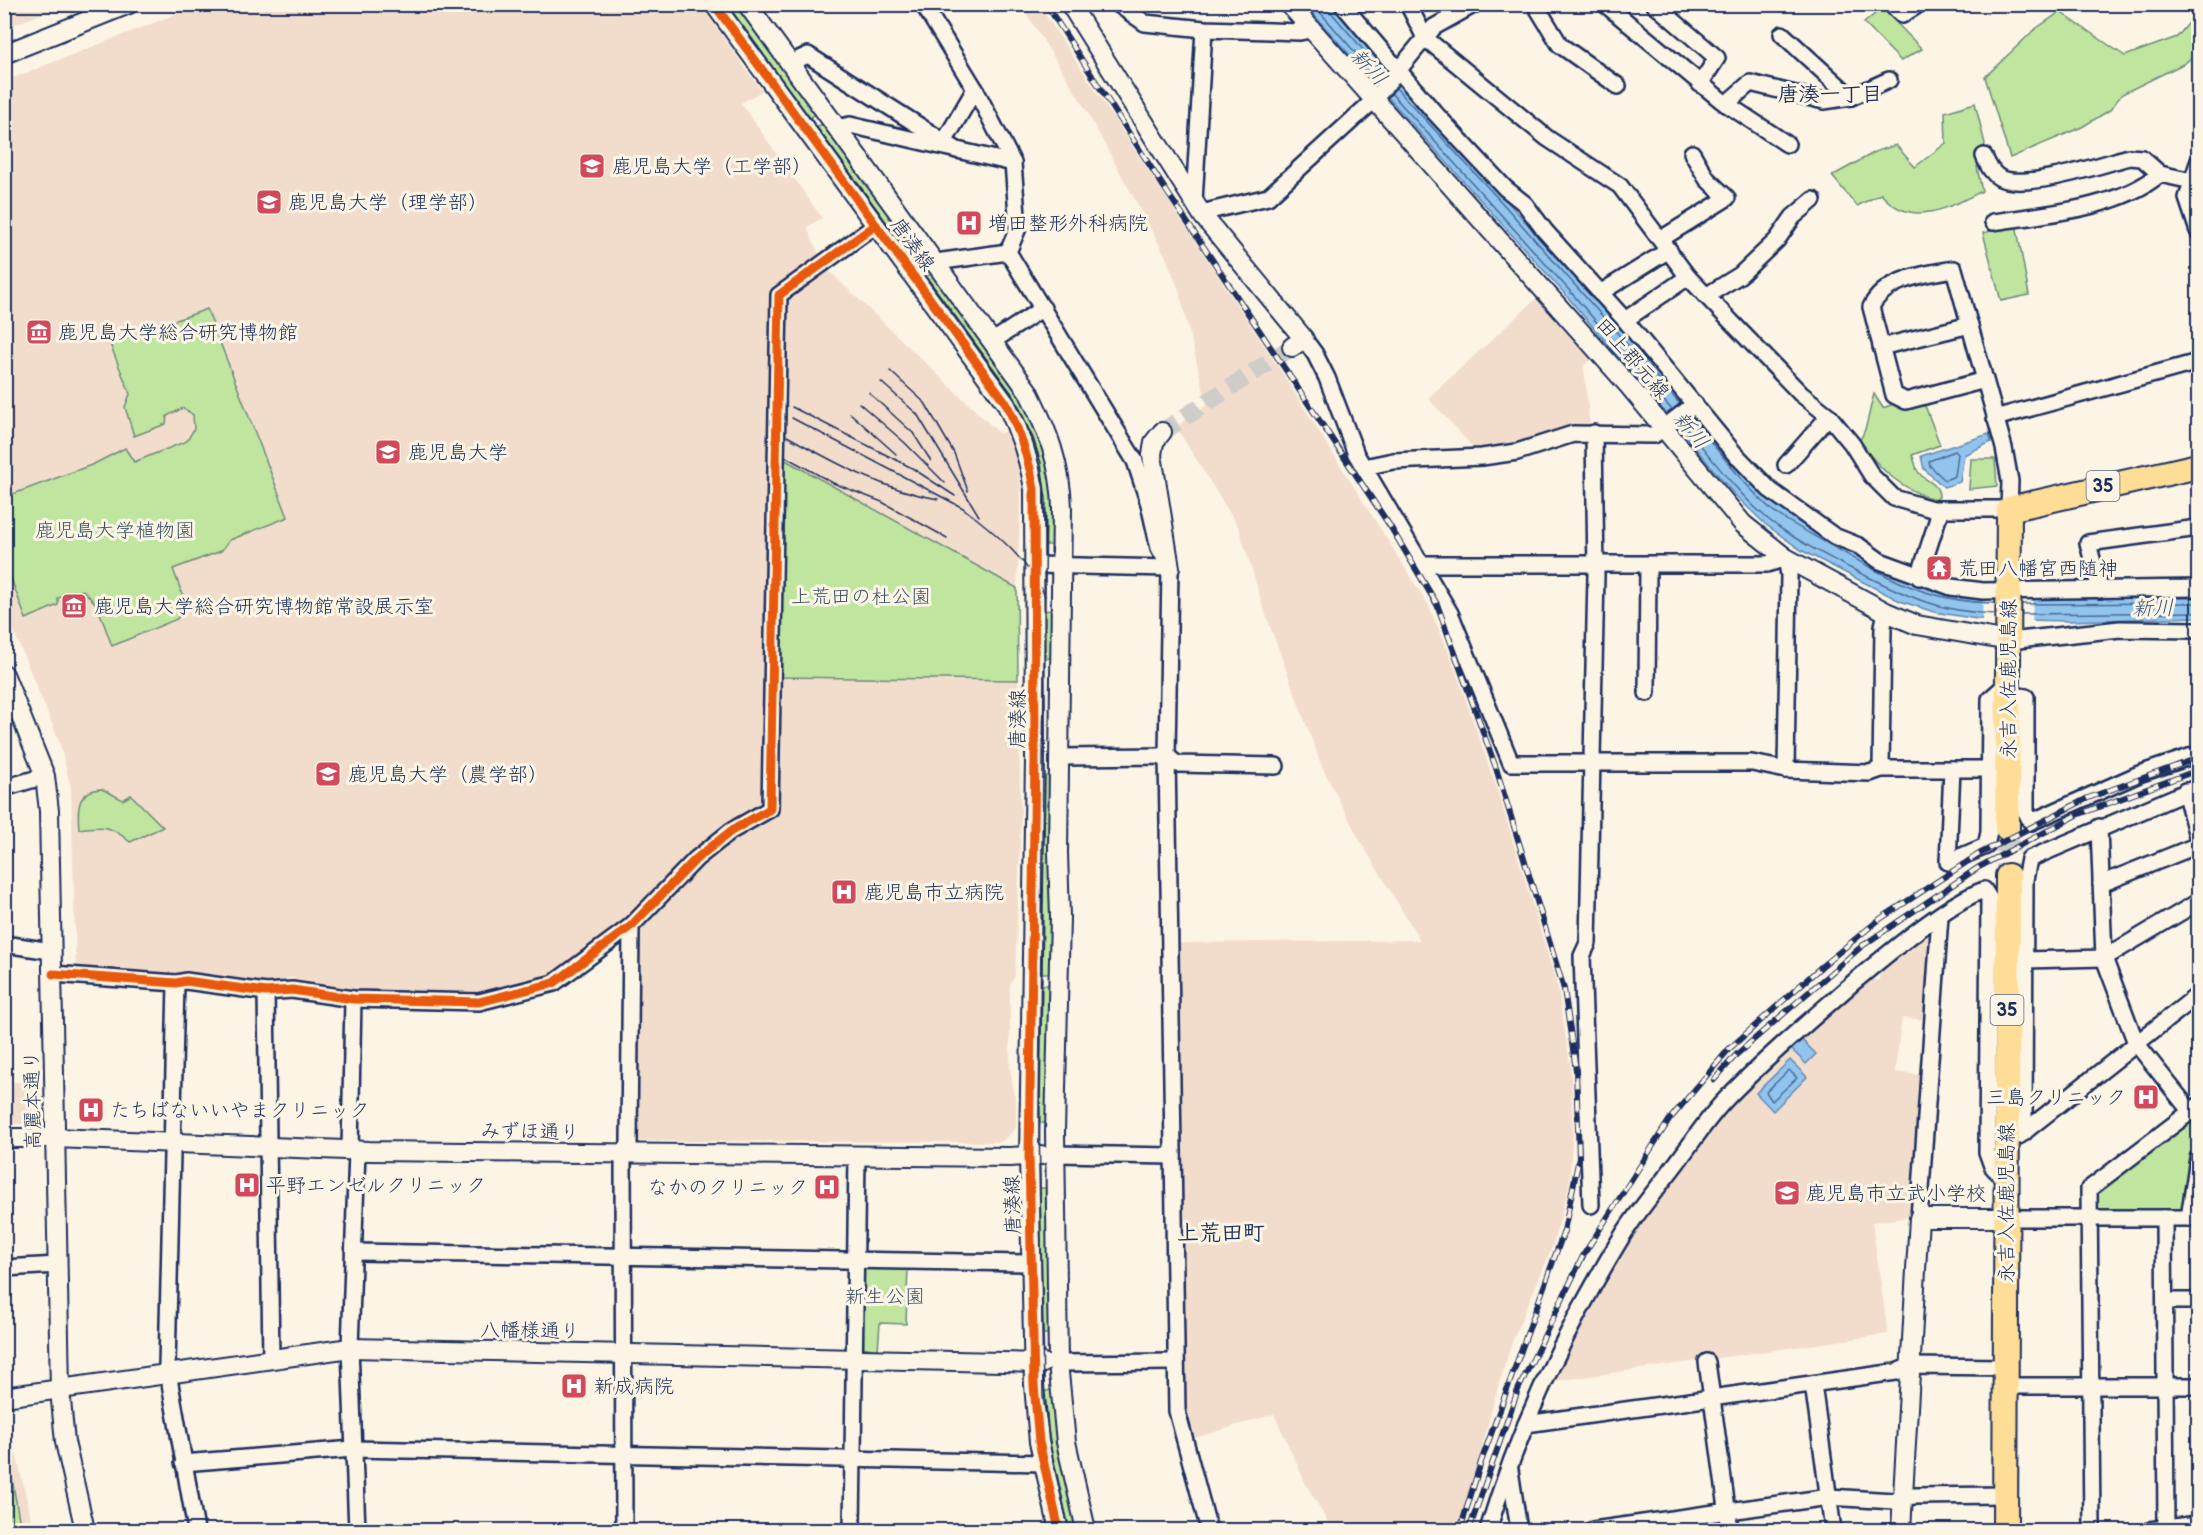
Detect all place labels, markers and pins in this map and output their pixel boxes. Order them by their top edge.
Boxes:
school or university icon: 鹿児島大学（工学部） [577,151,607,181]
place label: 鹿児島大学（工学部） [612,155,812,179]
school or university icon: 鹿児島大学（理学部） [254,187,284,217]
place label: 鹿児島大学（理学部） [288,191,488,215]
hospital icon: 増田整形外科病院 [954,208,984,238]
place label: 増田整形外科病院 [988,212,1148,236]
museum icon: 鹿児島大学総合研究博物館 [24,317,54,347]
place label: 鹿児島大学総合研究博物館 [58,321,298,345]
school or university icon: 鹿児島大学 [373,437,403,467]
place label: 鹿児島大学 [408,441,508,465]
temple icon: 荒田八幡宮西随神 [1924,553,1954,583]
place label: 荒田八幡宮西随神 [1958,557,2118,581]
museum icon: 鹿児島大学総合研究博物館常設展示室 [59,591,89,621]
place label: 鹿児島大学総合研究博物館常設展示室 [94,595,434,619]
school or university icon: 鹿児島大学（農学部） [313,759,343,789]
place label: 鹿児島大学（農学部） [348,763,548,787]
hospital icon: 鹿児島市立病院 [829,877,859,907]
place label: 鹿児島市立病院 [864,881,1004,905]
hospital icon: 三島クリニック [2131,1082,2161,1112]
place label: 三島クリニック [1986,1086,2126,1110]
hospital icon: たちばないいやまクリニック [76,1095,106,1125]
place label: たちばないいやまクリニック [110,1099,370,1123]
hospital icon: 平野エンゼルクリニック [232,1170,262,1200]
hospital icon: なかのクリニック [812,1172,842,1202]
place label: 平野エンゼルクリニック [266,1174,486,1198]
place label: なかのクリニック [648,1176,808,1200]
school or university icon: 鹿児島市立武小学校 [1772,1178,1802,1208]
place label: 鹿児島市立武小学校 [1806,1182,1986,1206]
hospital icon: 新成病院 [559,1371,589,1401]
place label: 新成病院 [594,1375,674,1399]

